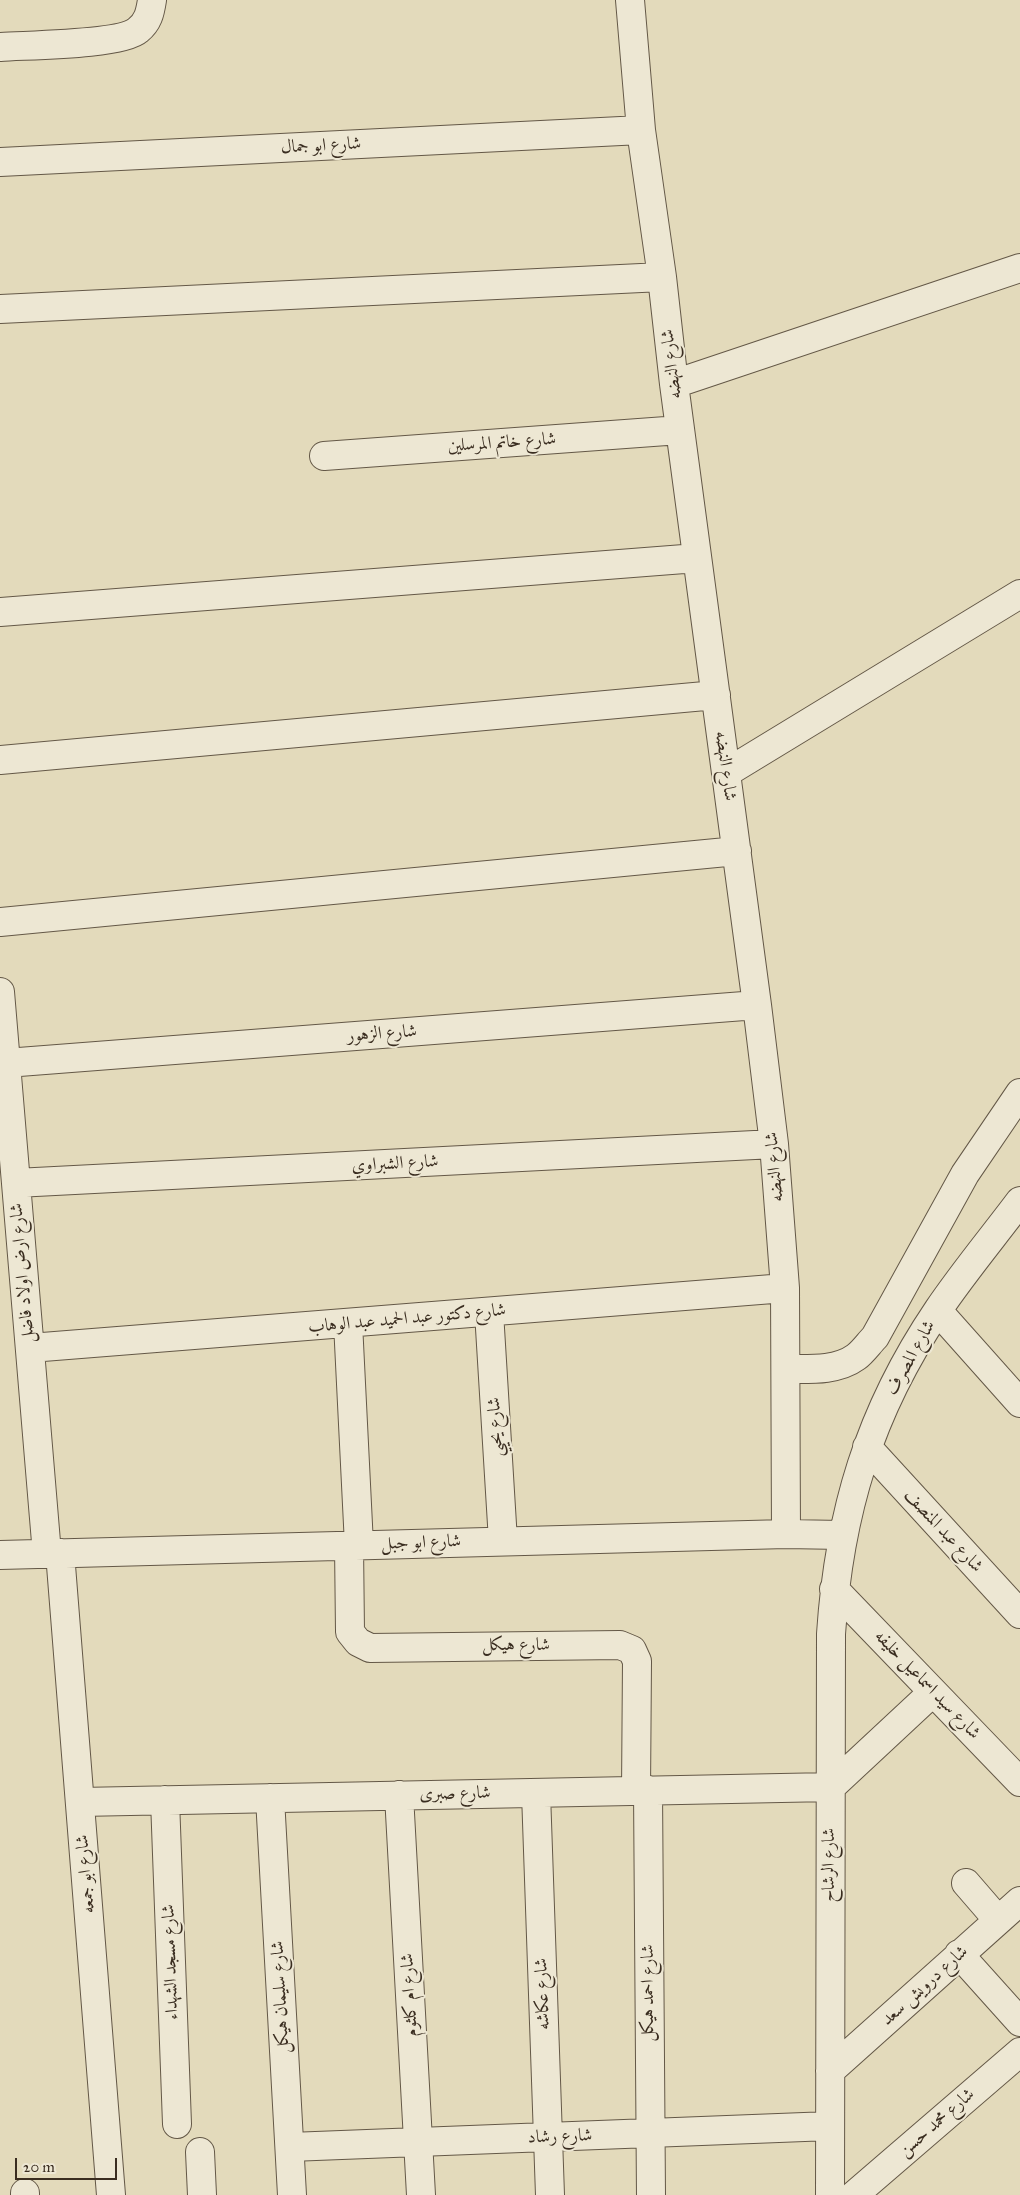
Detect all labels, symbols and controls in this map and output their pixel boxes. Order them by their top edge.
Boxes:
street label: شارع ابو جمال [280,133,362,159]
street label: شارع النهضه [657,328,687,400]
street label: شارع خاتم المرسلين [447,428,557,458]
street label: شارع النهضه [709,730,741,802]
street label: شارع الزهور [346,1021,418,1047]
street label: شارع النهضه [761,1131,789,1203]
street label: شارع الشبراوي [351,1151,439,1177]
street label: شارع ارض اولاد فاضل [6,1202,40,1344]
street label: شارع دكتور عبد الحميد عبد الوهاب [307,1300,507,1338]
street label: شارع المصرف [882,1317,940,1399]
street label: شارع يحيي [484,1397,508,1457]
street label: شارع عبد المنصف [899,1485,987,1577]
street label: شارع ابو جبل [380,1531,462,1555]
street label: شارع سيد اسماعيل خليفه [869,1626,985,1744]
street label: شارع هيكل [482,1635,550,1657]
street label: شارع صبرى [419,1783,491,1805]
street label: شارع الرشاح [819,1828,841,1902]
street label: شارع ابو جمعه [72,1834,100,1914]
street label: شارع مسجد الشهداء [158,1904,184,2020]
street label: شارع سليمان هيكل [267,1940,295,2054]
street label: شارع درويش سعد [877,1941,973,2031]
street label: شارع احمد هيكل [638,1944,660,2042]
street label: شارع ام كلثوم [397,1953,423,2037]
street label: شارع عكاشه [531,1958,555,2030]
street label: شارع محمد حسن [895,2084,979,2162]
street label: شارع رشاد [527,2125,593,2149]
scale bar [18,2148,120,2180]
text: 20 m [23,2158,55,2176]

